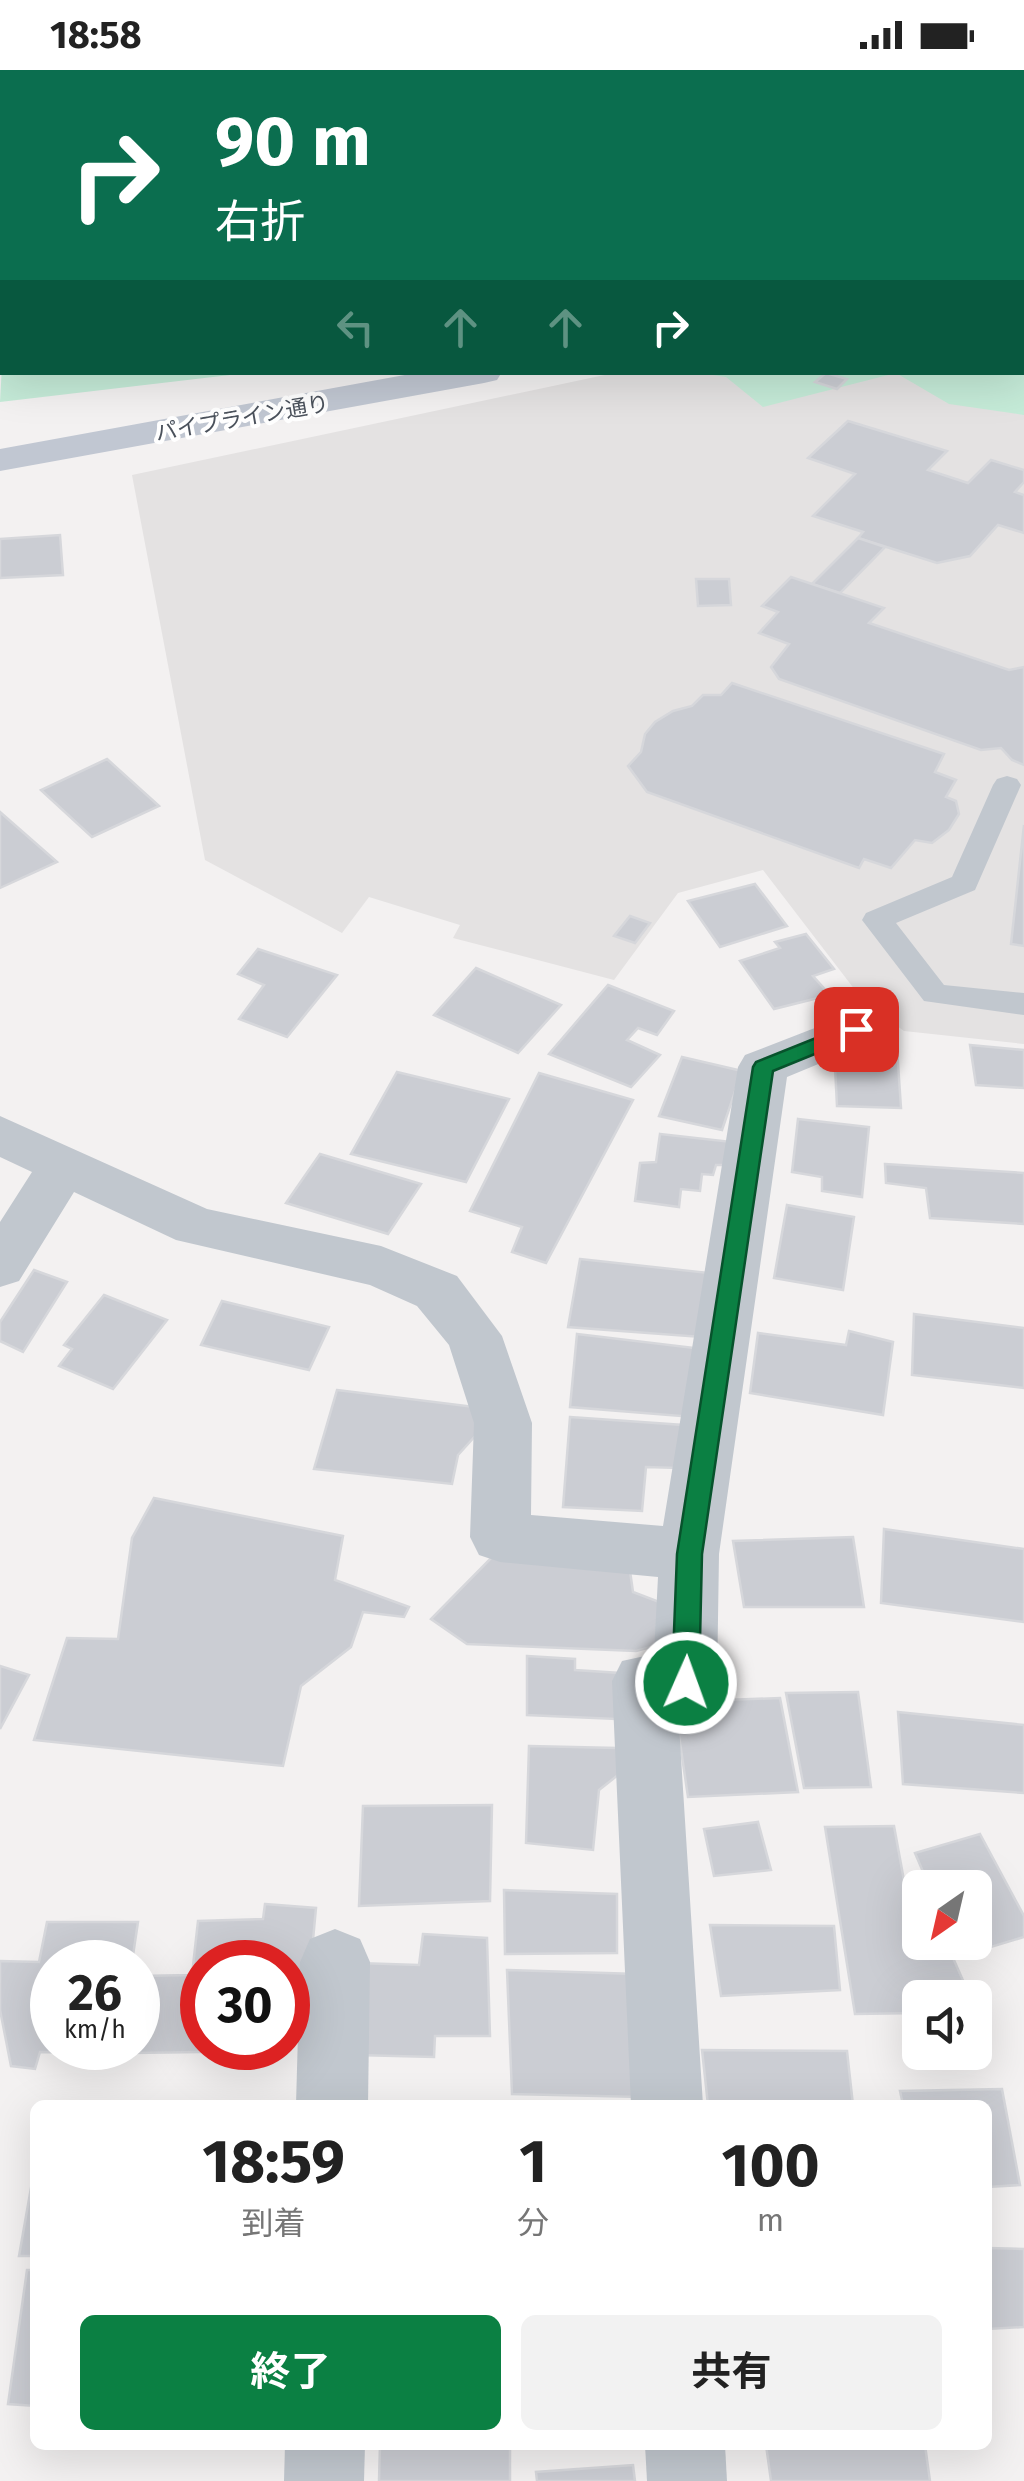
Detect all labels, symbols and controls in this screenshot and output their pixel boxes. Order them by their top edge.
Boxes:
text: 18:58 [50,12,142,58]
text: 90 m [215,100,371,184]
icon: right [50,110,180,240]
text: 右折 [215,195,305,249]
icon: left [328,300,383,355]
icon: ahead [433,300,488,355]
icon: ahead [538,300,593,355]
icon: right [643,300,698,355]
street label: パイプライン通り [153,389,331,447]
pin [814,987,899,1072]
icon: arrive [829,1002,884,1057]
position arrow [634,1631,738,1735]
north arrow [902,1870,992,1960]
map controls [902,1870,992,2070]
speed limit sign: 30 [180,1940,310,2070]
text: 26 [68,1963,122,2023]
button: sound [902,1980,992,2070]
text: km/h [64,2015,126,2045]
text: 18:59 [202,2126,345,2198]
text: 1 [519,2126,547,2198]
text: 100 [722,2130,820,2202]
text: m [757,2201,784,2239]
text: 到着 [242,2204,306,2242]
text: 分 [517,2204,549,2242]
button: 終了 [80,2315,501,2430]
button: 共有 [521,2315,942,2430]

